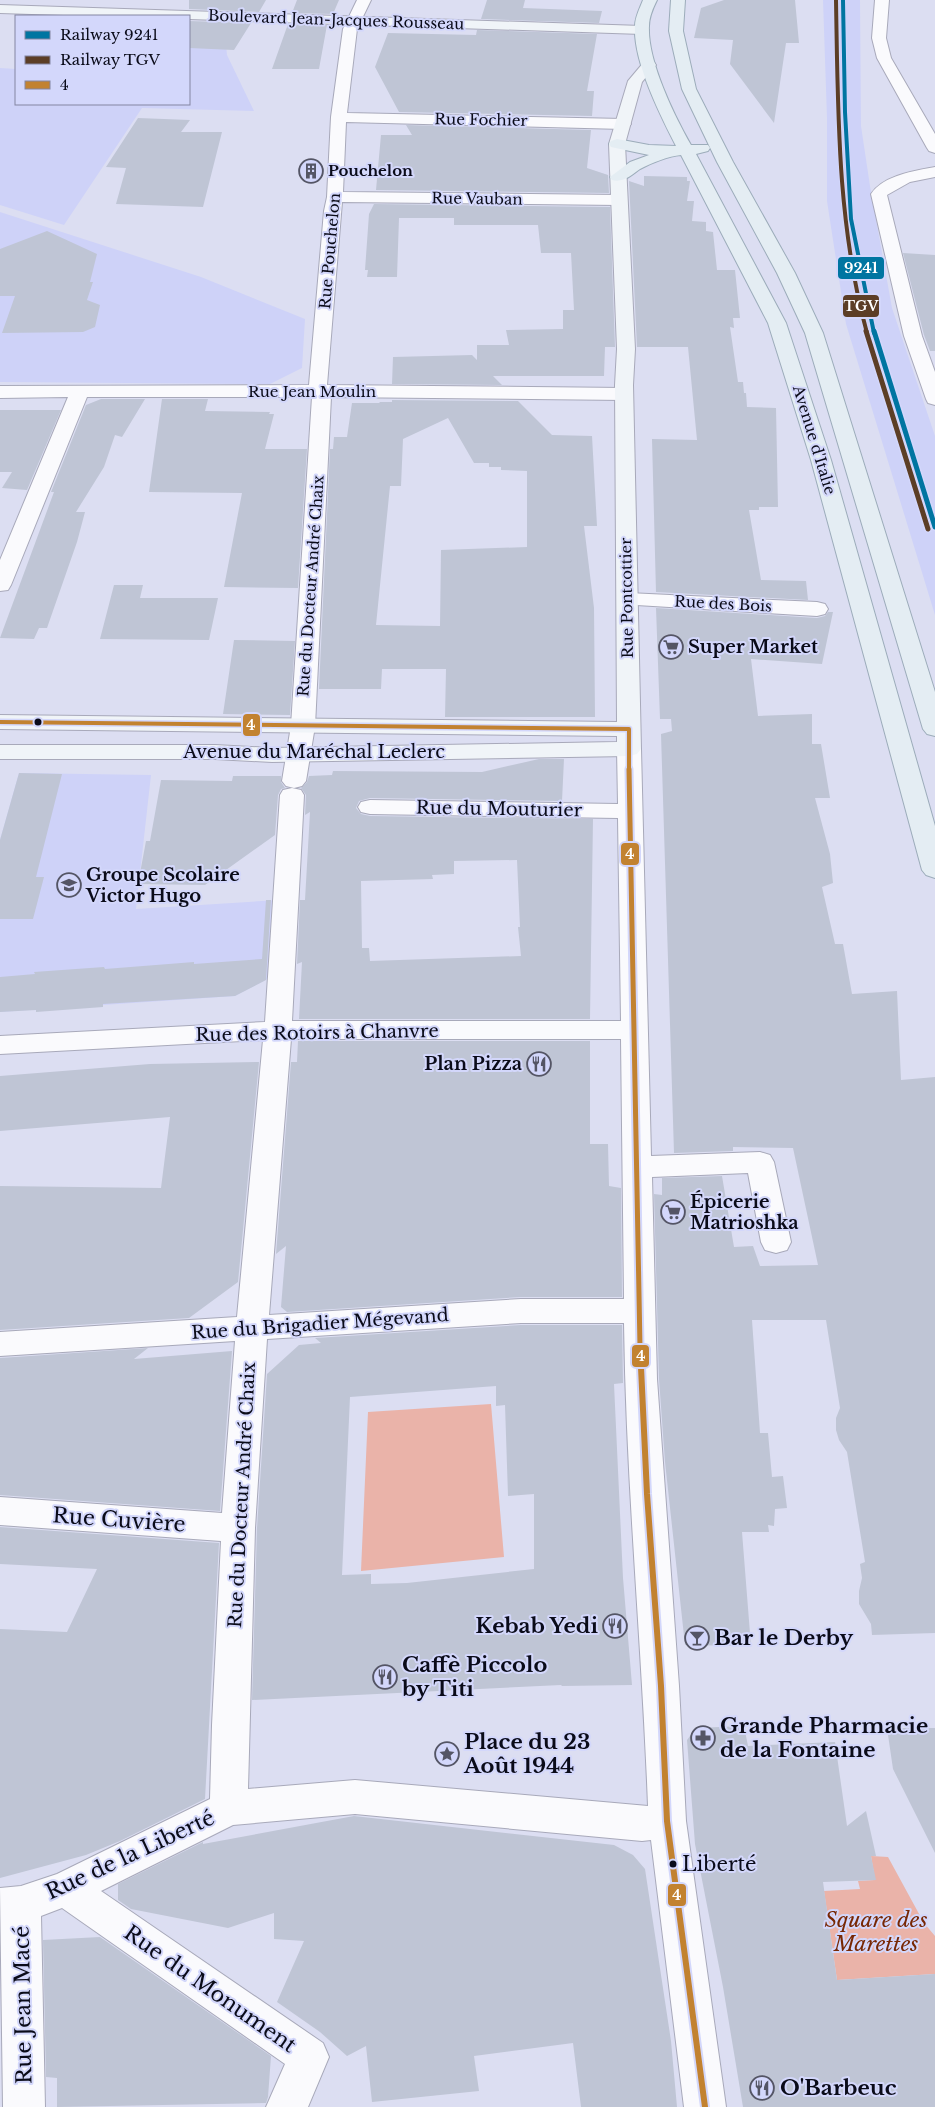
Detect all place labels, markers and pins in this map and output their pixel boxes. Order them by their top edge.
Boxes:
building icon: Pouchelon [298,158,324,184]
place label: Pouchelon [328,161,413,180]
supermarket icon: Super Market [658,634,684,660]
place label: Super Market [688,636,818,658]
unlabelled marker [33,717,43,727]
place label: Groupe Scolaire Victor Hugo [85,864,240,907]
school or university icon: Groupe Scolaire Victor Hugo [56,872,82,898]
restaurant icon: Plan Pizza [526,1051,552,1077]
place label: Plan Pizza [424,1053,523,1075]
place label: Épicerie Matrioshka [690,1190,799,1234]
supermarket icon: Épicerie Matrioshka [660,1199,686,1225]
place label: Kebab Yedi [475,1613,598,1639]
restaurant icon: Kebab Yedi [602,1613,628,1639]
bar icon: Bar le Derby [684,1625,710,1651]
place label: Bar le Derby [714,1625,854,1651]
place label: Caffè Piccolo by Titi [401,1652,547,1702]
restaurant icon: Caffè Piccolo by Titi [372,1664,398,1690]
place label: Grande Pharmacie de la Fontaine [720,1713,928,1763]
pharmacy icon: Grande Pharmacie de la Fontaine [690,1725,716,1751]
place label: Place du 23 Août 1944 [463,1729,590,1779]
place icon: Place du 23 Août 1944 [434,1741,460,1767]
place label: Liberté [682,1852,756,1876]
marker: Liberté [668,1859,678,1869]
restaurant icon: O'Barbeuc [749,2075,775,2101]
place label: O'Barbeuc [780,2075,897,2101]

